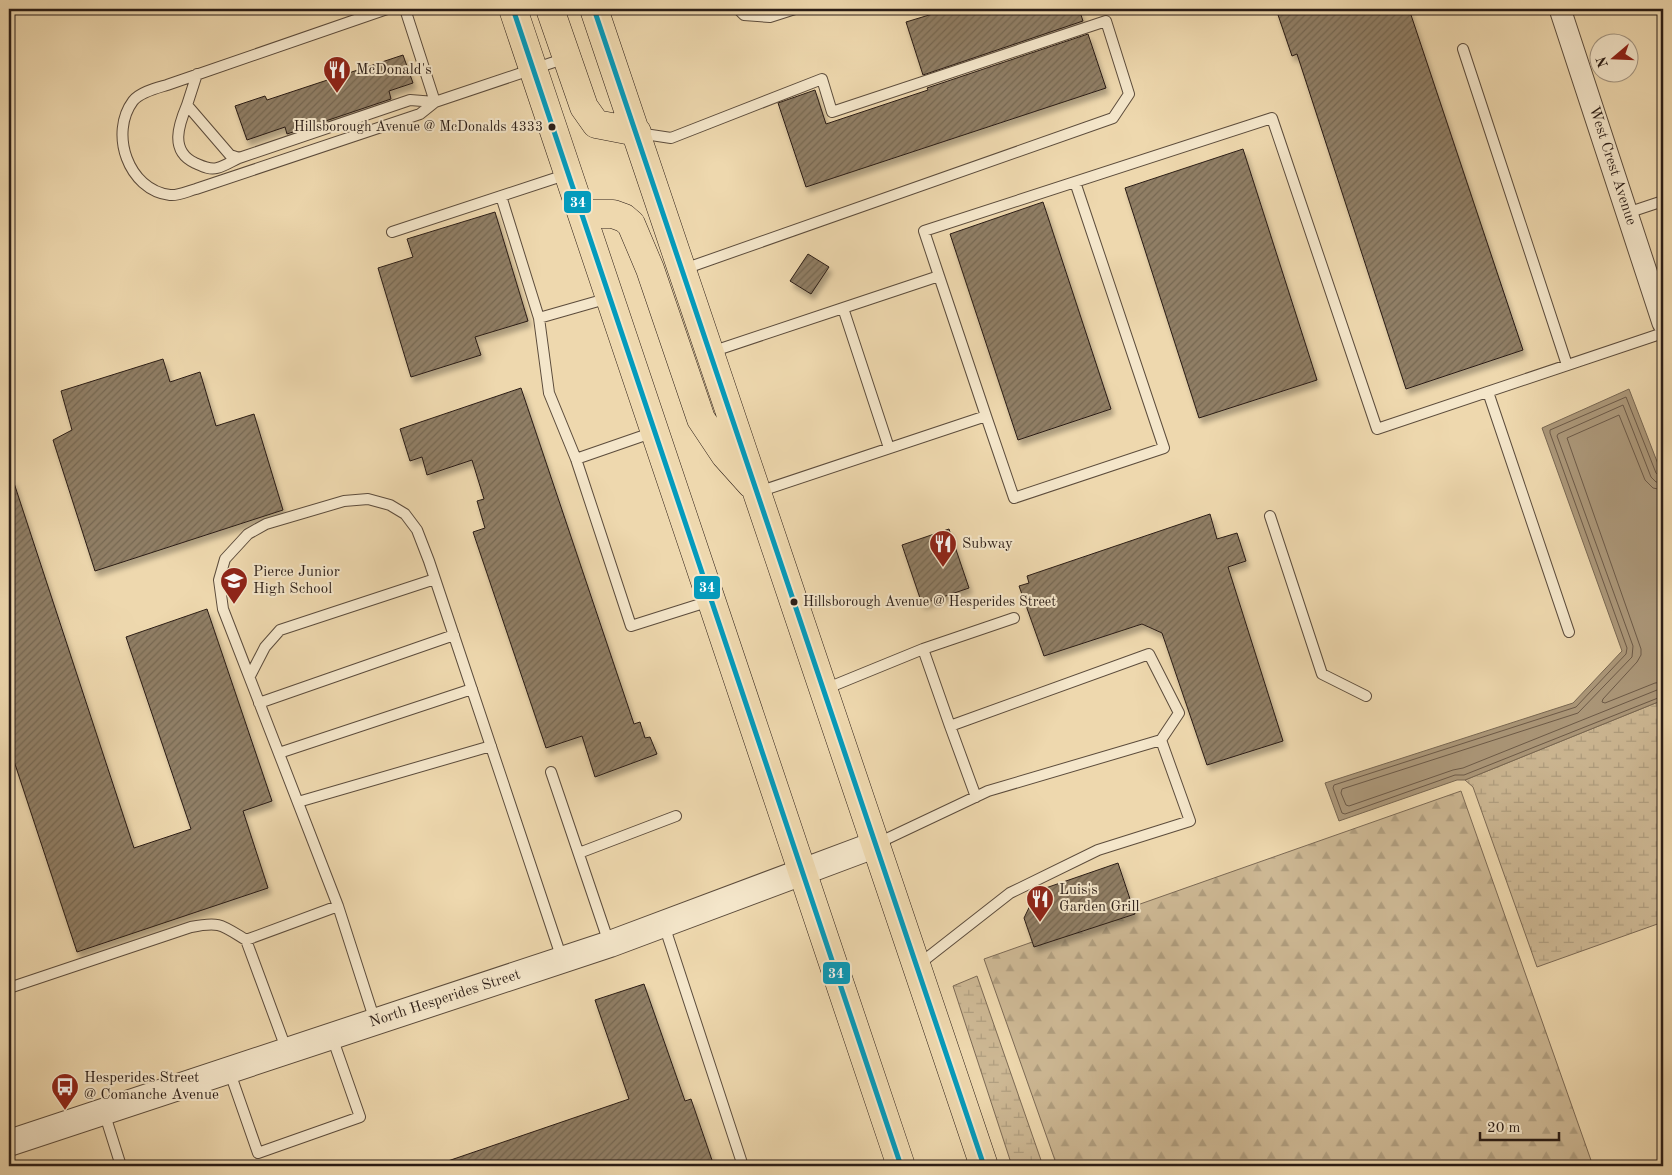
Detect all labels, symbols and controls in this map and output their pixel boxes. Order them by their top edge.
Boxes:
north arrow [1590,32,1640,82]
text: N [1594,54,1611,69]
restaurant icon: McDonald's [322,55,352,94]
place label: McDonald's [356,63,432,78]
street label: West Crest Avenue [1586,105,1638,227]
place label: Hillsborough Avenue @ McDonalds 4333 [294,120,543,134]
marker: Hillsborough Avenue @ McDonalds 4333 [547,122,557,132]
line badge: 34 [563,190,592,214]
text: 34 [570,196,586,210]
restaurant icon: Subway [928,529,958,568]
place label: Subway [962,537,1013,552]
place label: Pierce Junior High School [253,565,340,597]
school or university icon: Pierce Junior High School [219,566,249,605]
line badge: 34 [693,575,721,600]
text: 34 [699,581,715,595]
place label: Hillsborough Avenue @ Hesperides Street [803,595,1056,609]
marker: Hillsborough Avenue @ Hesperides Street [789,597,799,607]
place label: Luis's Garden Grill [1059,883,1140,915]
restaurant icon: Luis's Garden Grill [1025,884,1055,923]
line badge: 34 [822,961,851,985]
street label: North Hesperides Street [368,967,522,1031]
text: 34 [828,967,844,981]
place label: Hesperides Street @ Comanche Avenue [84,1071,219,1103]
bus stop icon: Hesperides Street @ Comanche Avenue [50,1072,80,1111]
scale bar [1480,1110,1558,1142]
text: 20 m [1487,1121,1521,1136]

